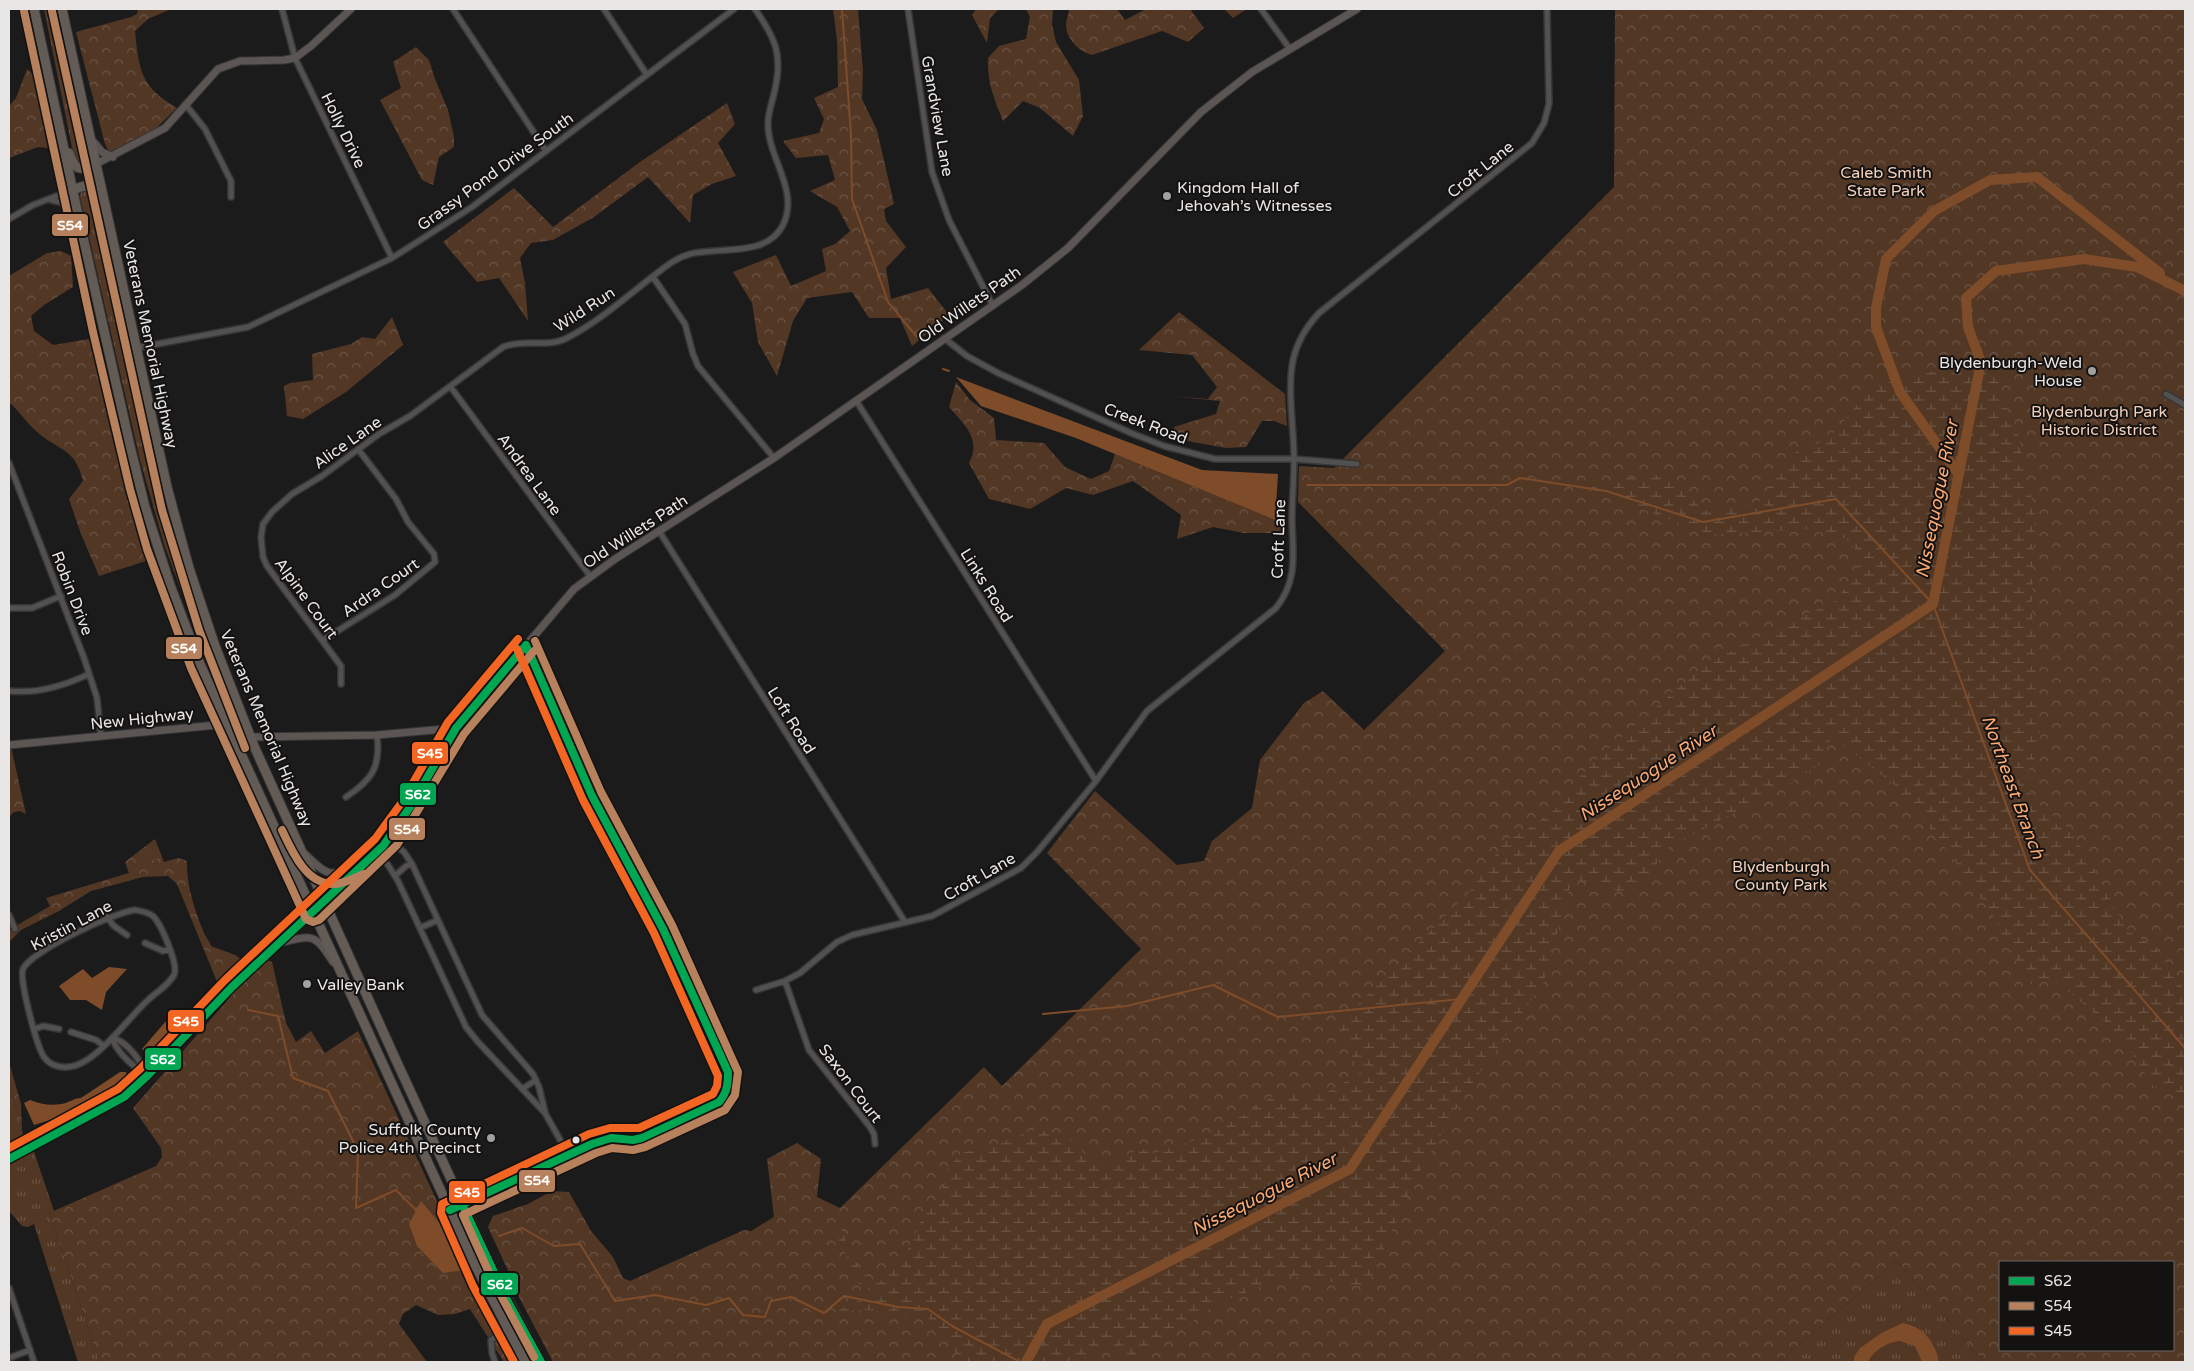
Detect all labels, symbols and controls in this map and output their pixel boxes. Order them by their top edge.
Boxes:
street label: Grandview Lane [917,54,957,178]
street label: Holly Drive [316,89,370,172]
street label: Grassy Pond Drive South [414,108,578,235]
street label: Croft Lane [1443,137,1518,203]
park label: Caleb Smith State Park [1840,163,1932,201]
place label: Kingdom Hall of Jehovah’s Witnesses [1177,178,1332,216]
marker: Kingdom Hall of Jehovah’s Witnesses [1161,190,1173,202]
line badge: S54 [51,213,89,237]
text: S54 [57,217,83,234]
street label: Veterans Memorial Highway [118,238,182,451]
street label: Old Willets Path [914,262,1025,348]
street label: Wild Run [550,283,619,337]
place label: Blydenburgh-Weld House [1939,353,2082,391]
marker: Blydenburgh-Weld House [2086,365,2098,377]
street label: Creek Road [1101,399,1190,449]
park label: Blydenburgh Park Historic District [2031,402,2167,440]
street label: Alice Lane [310,412,385,474]
water label: Nissequogue River [1911,416,1964,580]
street label: Andrea Lane [493,430,566,520]
street label: Old Willets Path [579,490,692,573]
street label: Croft Lane [1268,499,1290,579]
street label: Links Road [956,545,1017,626]
street label: Robin Drive [47,548,97,638]
street label: Alpine Court [270,554,342,643]
street label: Ardra Court [338,554,423,622]
street label: Veterans Memorial Highway [215,627,317,831]
line badge: S54 [165,636,203,660]
text: S54 [171,640,197,657]
street label: Loft Road [763,683,820,758]
street label: New Highway [89,704,195,734]
water label: Northeast Branch [1977,712,2050,863]
water label: Nissequogue River [1575,719,1723,826]
line badge: S45 [411,741,449,765]
text: S45 [417,745,443,762]
line badge: S62 [399,782,437,806]
text: S62 [405,786,431,803]
line badge: S54 [388,817,426,841]
text: S54 [394,821,420,838]
street label: Croft Lane [940,848,1019,905]
park label: Blydenburgh County Park [1732,857,1830,895]
street label: Kristin Lane [27,896,116,956]
place label: Valley Bank [317,975,405,995]
marker: Valley Bank [301,978,313,990]
line badge: S45 [167,1009,205,1033]
text: S45 [173,1013,199,1030]
street label: Saxon Court [814,1040,886,1127]
line badge: S62 [144,1047,182,1071]
text: S62 [150,1051,176,1068]
place label: Suffolk County Police 4th Precinct [339,1120,481,1158]
marker: Suffolk County Police 4th Precinct [485,1132,497,1144]
unlabelled marker [571,1135,581,1145]
water label: Nissequogue River [1188,1147,1342,1240]
line badge: S54 [518,1169,556,1193]
text: S54 [524,1172,550,1189]
line badge: S45 [448,1180,486,1204]
text: S45 [454,1184,480,1201]
legend [1999,1261,2174,1351]
line badge: S62 [480,1272,519,1296]
text: S62 [2044,1272,2072,1290]
text: S62 [487,1276,513,1293]
text: S54 [2044,1297,2072,1315]
text: S45 [2044,1322,2072,1340]

